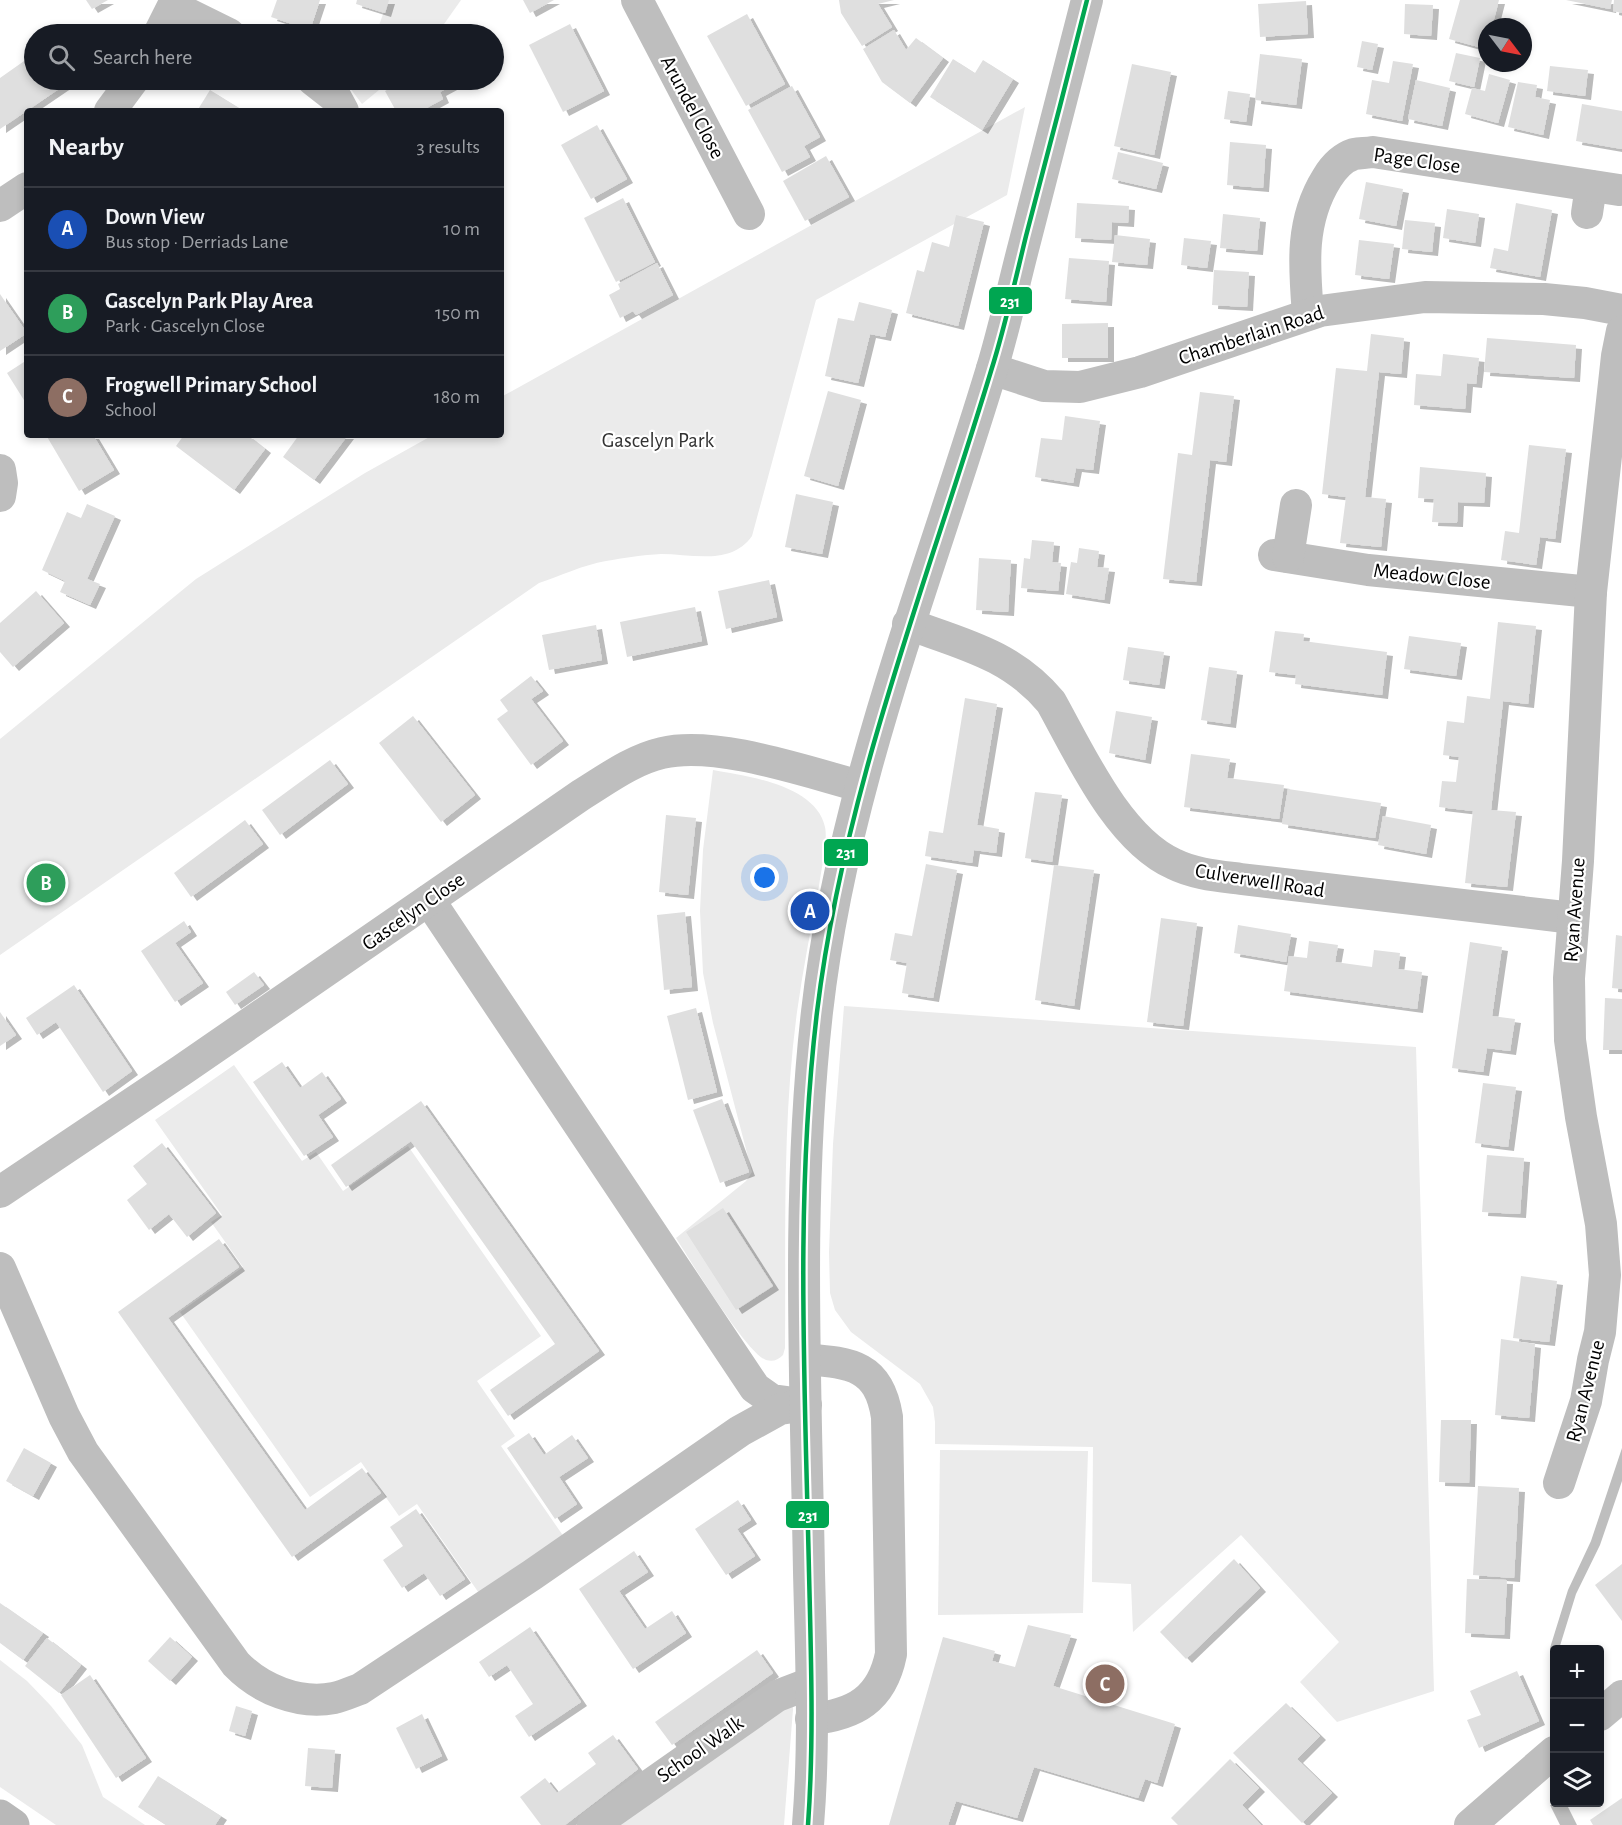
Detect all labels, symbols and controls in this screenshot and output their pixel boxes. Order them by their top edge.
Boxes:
north arrow [1478,18,1532,72]
search box [24,24,504,90]
icon: search [45,41,78,74]
text: Search here [93,46,192,68]
street label: Arundel Close [657,52,728,162]
text: Nearby [48,134,124,160]
text: 3 results [416,137,480,157]
street label: Page Close [1372,144,1462,177]
text: Down View [105,206,205,228]
text: A [62,219,74,239]
text: 10 m [443,219,480,239]
text: Bus stop · Derriads Lane [105,232,288,252]
line badge: 231 [988,286,1033,315]
text: Gascelyn Park Play Area [105,290,313,312]
text: 231 [1000,294,1020,310]
street label: Chamberlain Road [1176,302,1327,369]
text: B [62,303,73,323]
text: 150 m [435,303,480,323]
text: Park · Gascelyn Close [105,316,265,336]
text: Frogwell Primary School [105,374,317,396]
text: C [62,387,73,407]
text: 180 m [434,387,480,407]
text: School [105,400,157,420]
park label: Gascelyn Park [602,430,715,451]
street label: Meadow Close [1372,560,1492,593]
line badge: 231 [823,838,869,867]
text: 231 [836,845,856,861]
street label: Ryan Avenue [1560,857,1589,963]
pin: B [26,860,66,906]
street label: Culverwell Road [1194,860,1326,901]
your location [750,863,779,892]
street label: Gascelyn Close [358,868,468,954]
pin: A [790,888,830,934]
street label: Ryan Avenue [1563,1338,1608,1445]
line badge: 231 [785,1500,830,1529]
text: 231 [798,1508,818,1524]
map controls [1550,1645,1604,1807]
button: + [1550,1645,1604,1699]
pin: C [1086,1662,1124,1706]
button: − [1550,1699,1604,1753]
street label: School Walk [653,1712,748,1787]
button: layers [1550,1753,1604,1807]

